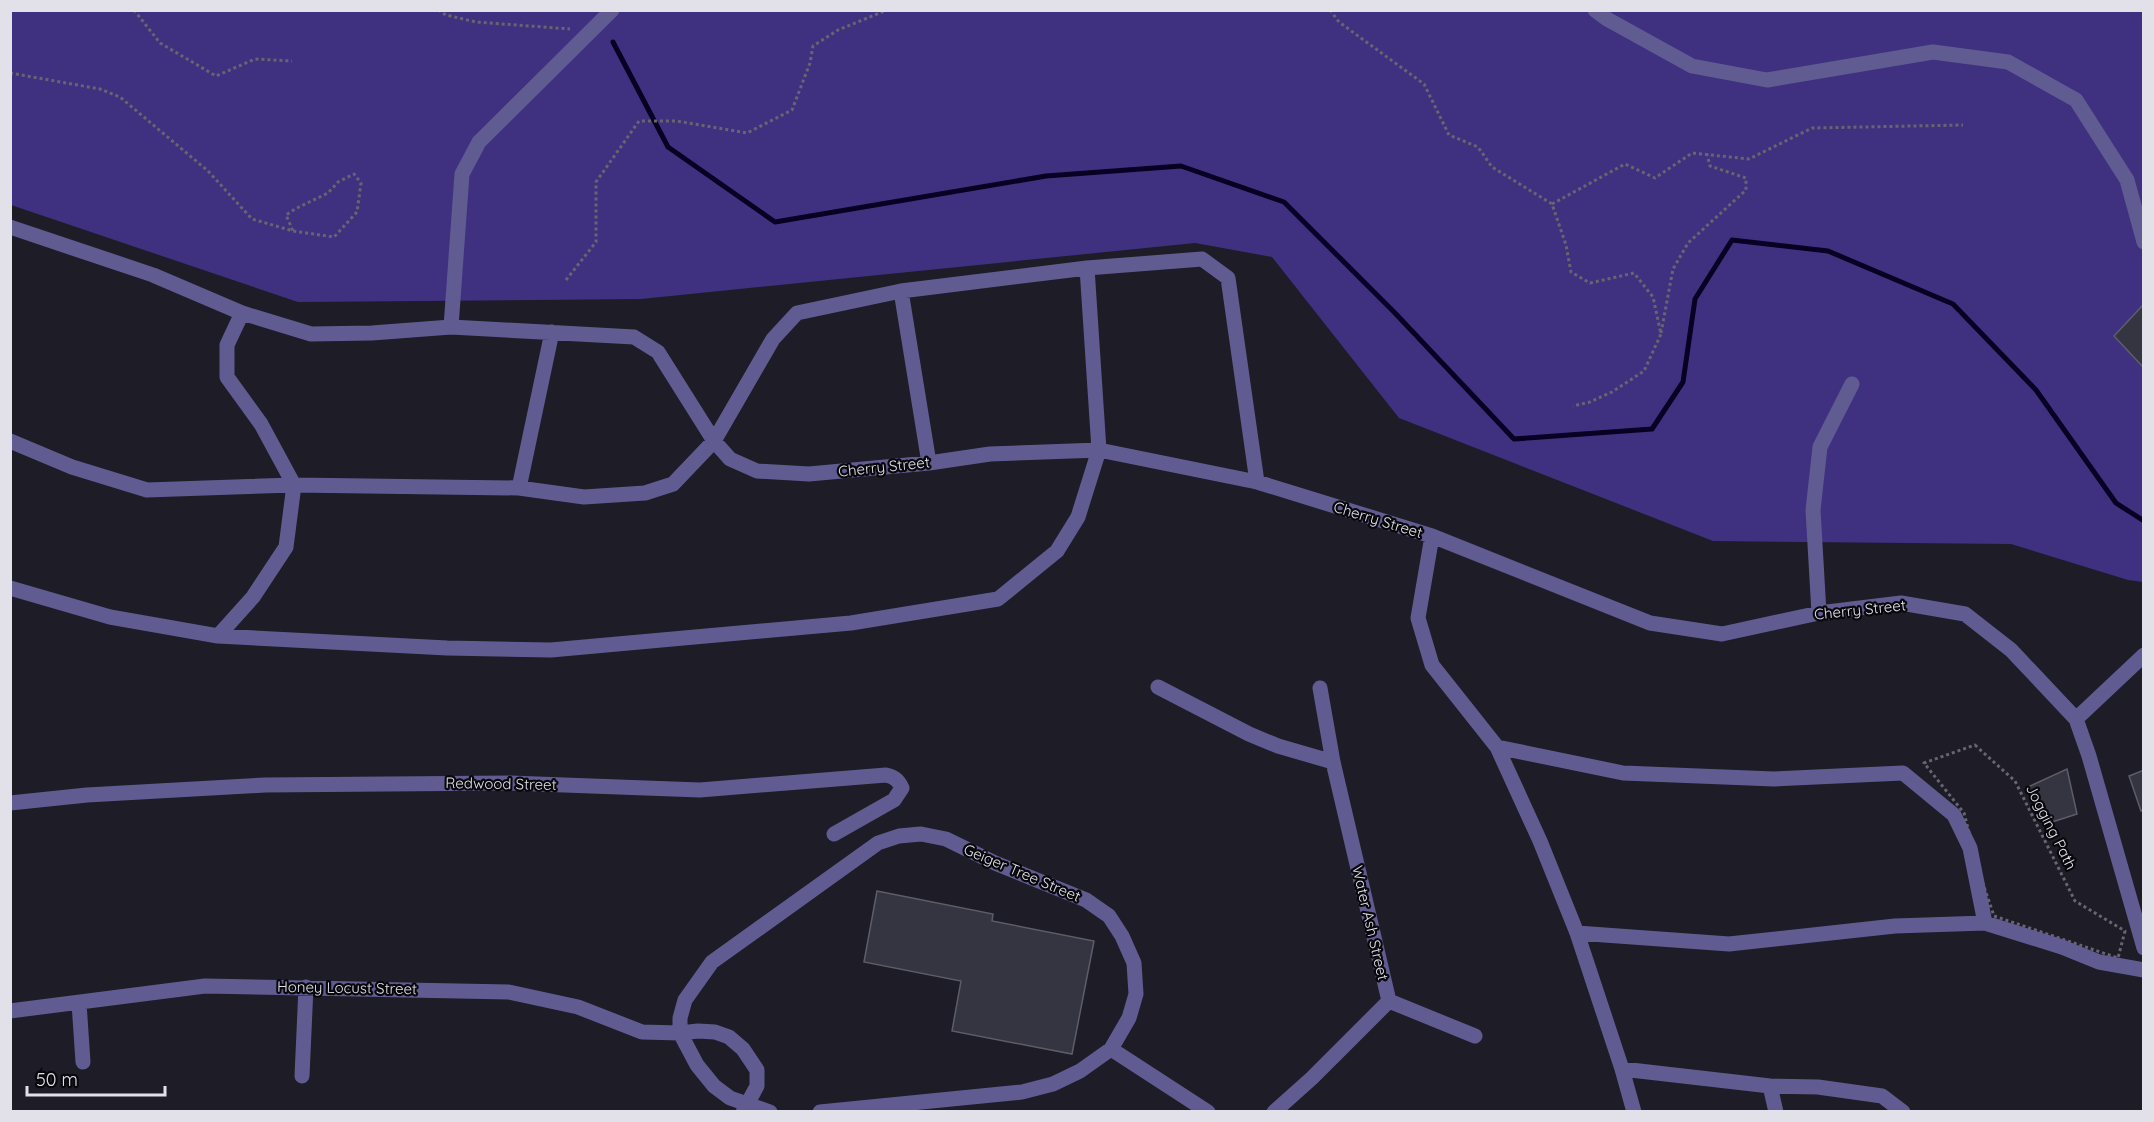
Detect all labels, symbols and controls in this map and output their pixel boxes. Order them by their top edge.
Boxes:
street label: Cherry Street [837,452,931,481]
street label: Cherry Street [1331,497,1425,542]
street label: Cherry Street [1813,595,1907,624]
street label: Redwood Street [445,773,557,794]
street label: Jogging Path [2022,781,2081,873]
street label: Geiger Tree Street [961,839,1084,906]
street label: Water Ash Street [1348,864,1393,982]
street label: Honey Locust Street [277,977,417,998]
scale bar [27,1059,165,1097]
text: 50 m [36,1068,78,1091]

